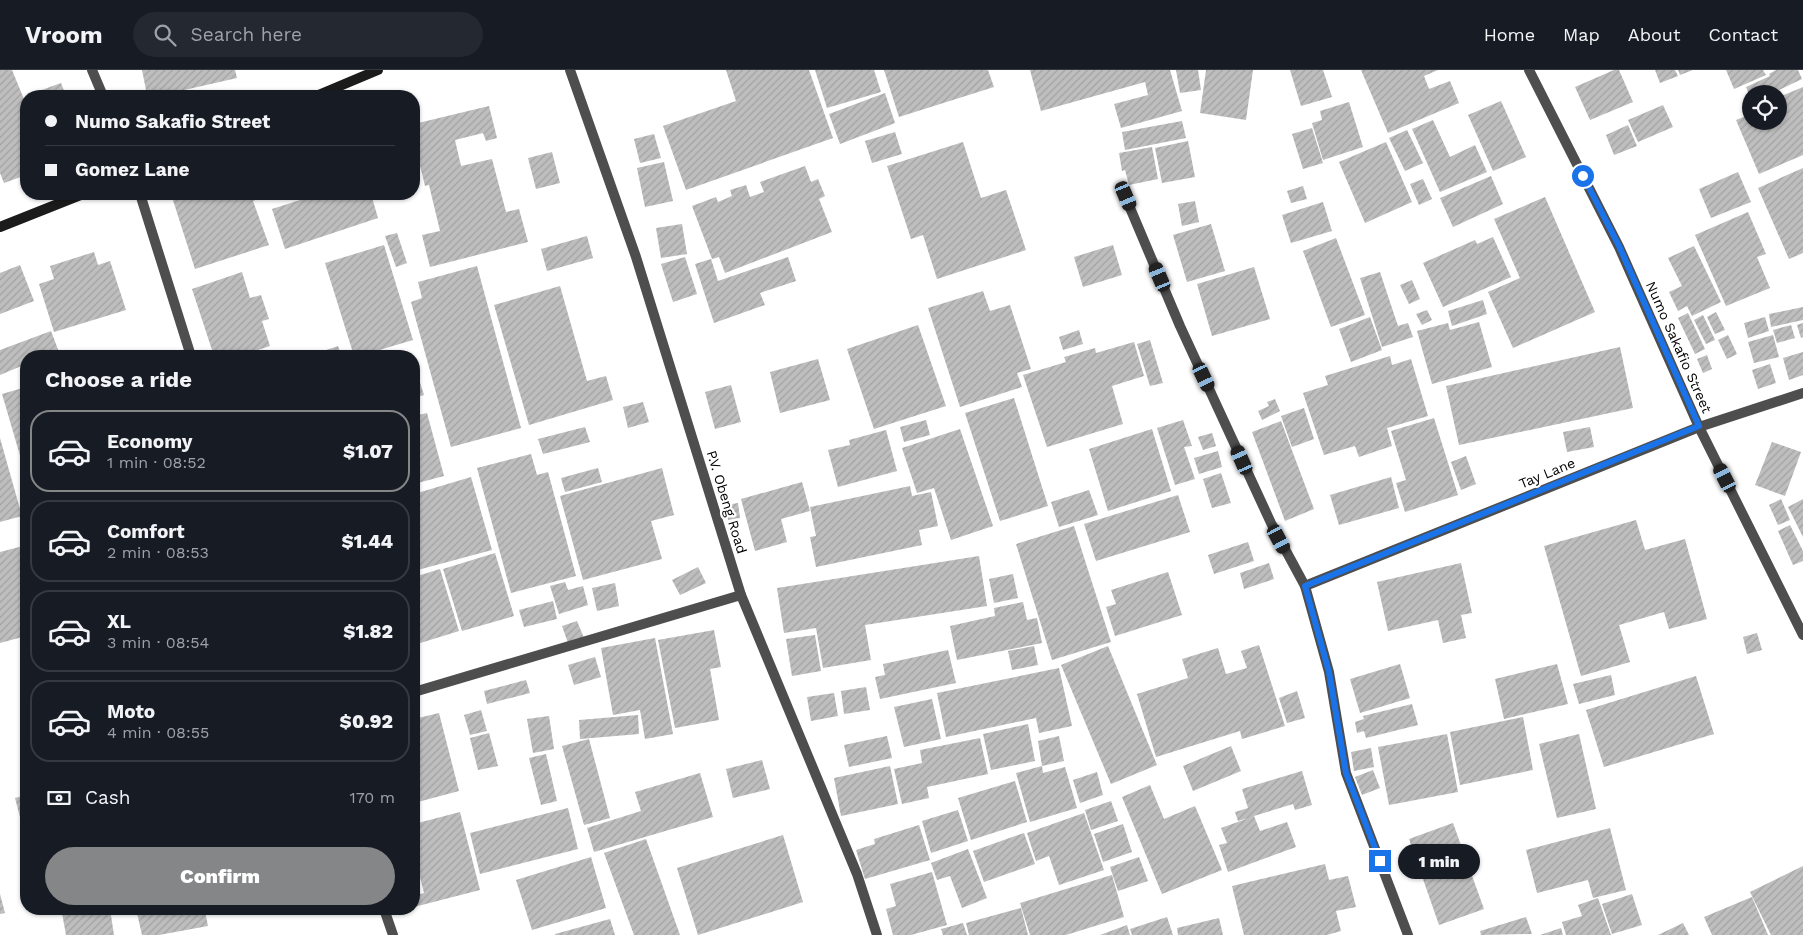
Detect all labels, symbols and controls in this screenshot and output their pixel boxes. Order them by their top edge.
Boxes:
search box [133,12,483,57]
text: Vroom [25,21,103,49]
icon: search [151,21,179,49]
text: Search here [191,23,302,46]
text: Home [1484,24,1535,45]
text: Map [1563,24,1600,45]
text: About [1628,24,1680,45]
text: Contact [1708,24,1778,45]
map controls [1742,85,1787,130]
button: locate [1742,85,1787,130]
text: Numo Sakafio Street [75,110,270,133]
text: Gomez Lane [75,158,189,181]
route start [1572,165,1594,187]
car [1113,179,1138,213]
car [1147,260,1172,294]
street label: Numo Sakafio Street [1643,279,1715,415]
car [1190,360,1217,394]
text: Choose a ride [45,367,192,392]
icon: car [47,429,92,474]
text: Economy [107,430,192,453]
text: $1.07 [343,440,393,463]
car [1229,443,1254,477]
street label: P.V. Obeng Road [704,448,750,556]
text: 1 min · 08:52 [107,453,206,472]
street label: Tay Lane [1517,454,1577,492]
car [1711,461,1738,495]
icon: car [47,519,92,564]
text: Comfort [107,520,185,543]
car [1265,522,1292,556]
text: $1.44 [342,530,393,553]
text: 2 min · 08:53 [107,543,209,562]
icon: car [47,609,92,654]
text: XL [107,610,131,633]
text: $1.82 [343,620,393,643]
text: 3 min · 08:54 [107,633,209,652]
icon: car [47,699,92,744]
text: Moto [107,700,155,723]
text: $0.92 [340,710,393,733]
text: 4 min · 08:55 [107,723,209,742]
icon: cash [45,784,73,812]
text: Cash [85,786,131,809]
text: 170 m [349,788,395,807]
callout: 1 min [1398,844,1480,878]
button: Confirm [45,847,395,905]
route end [1369,850,1391,872]
text: 1 min [1418,852,1460,871]

